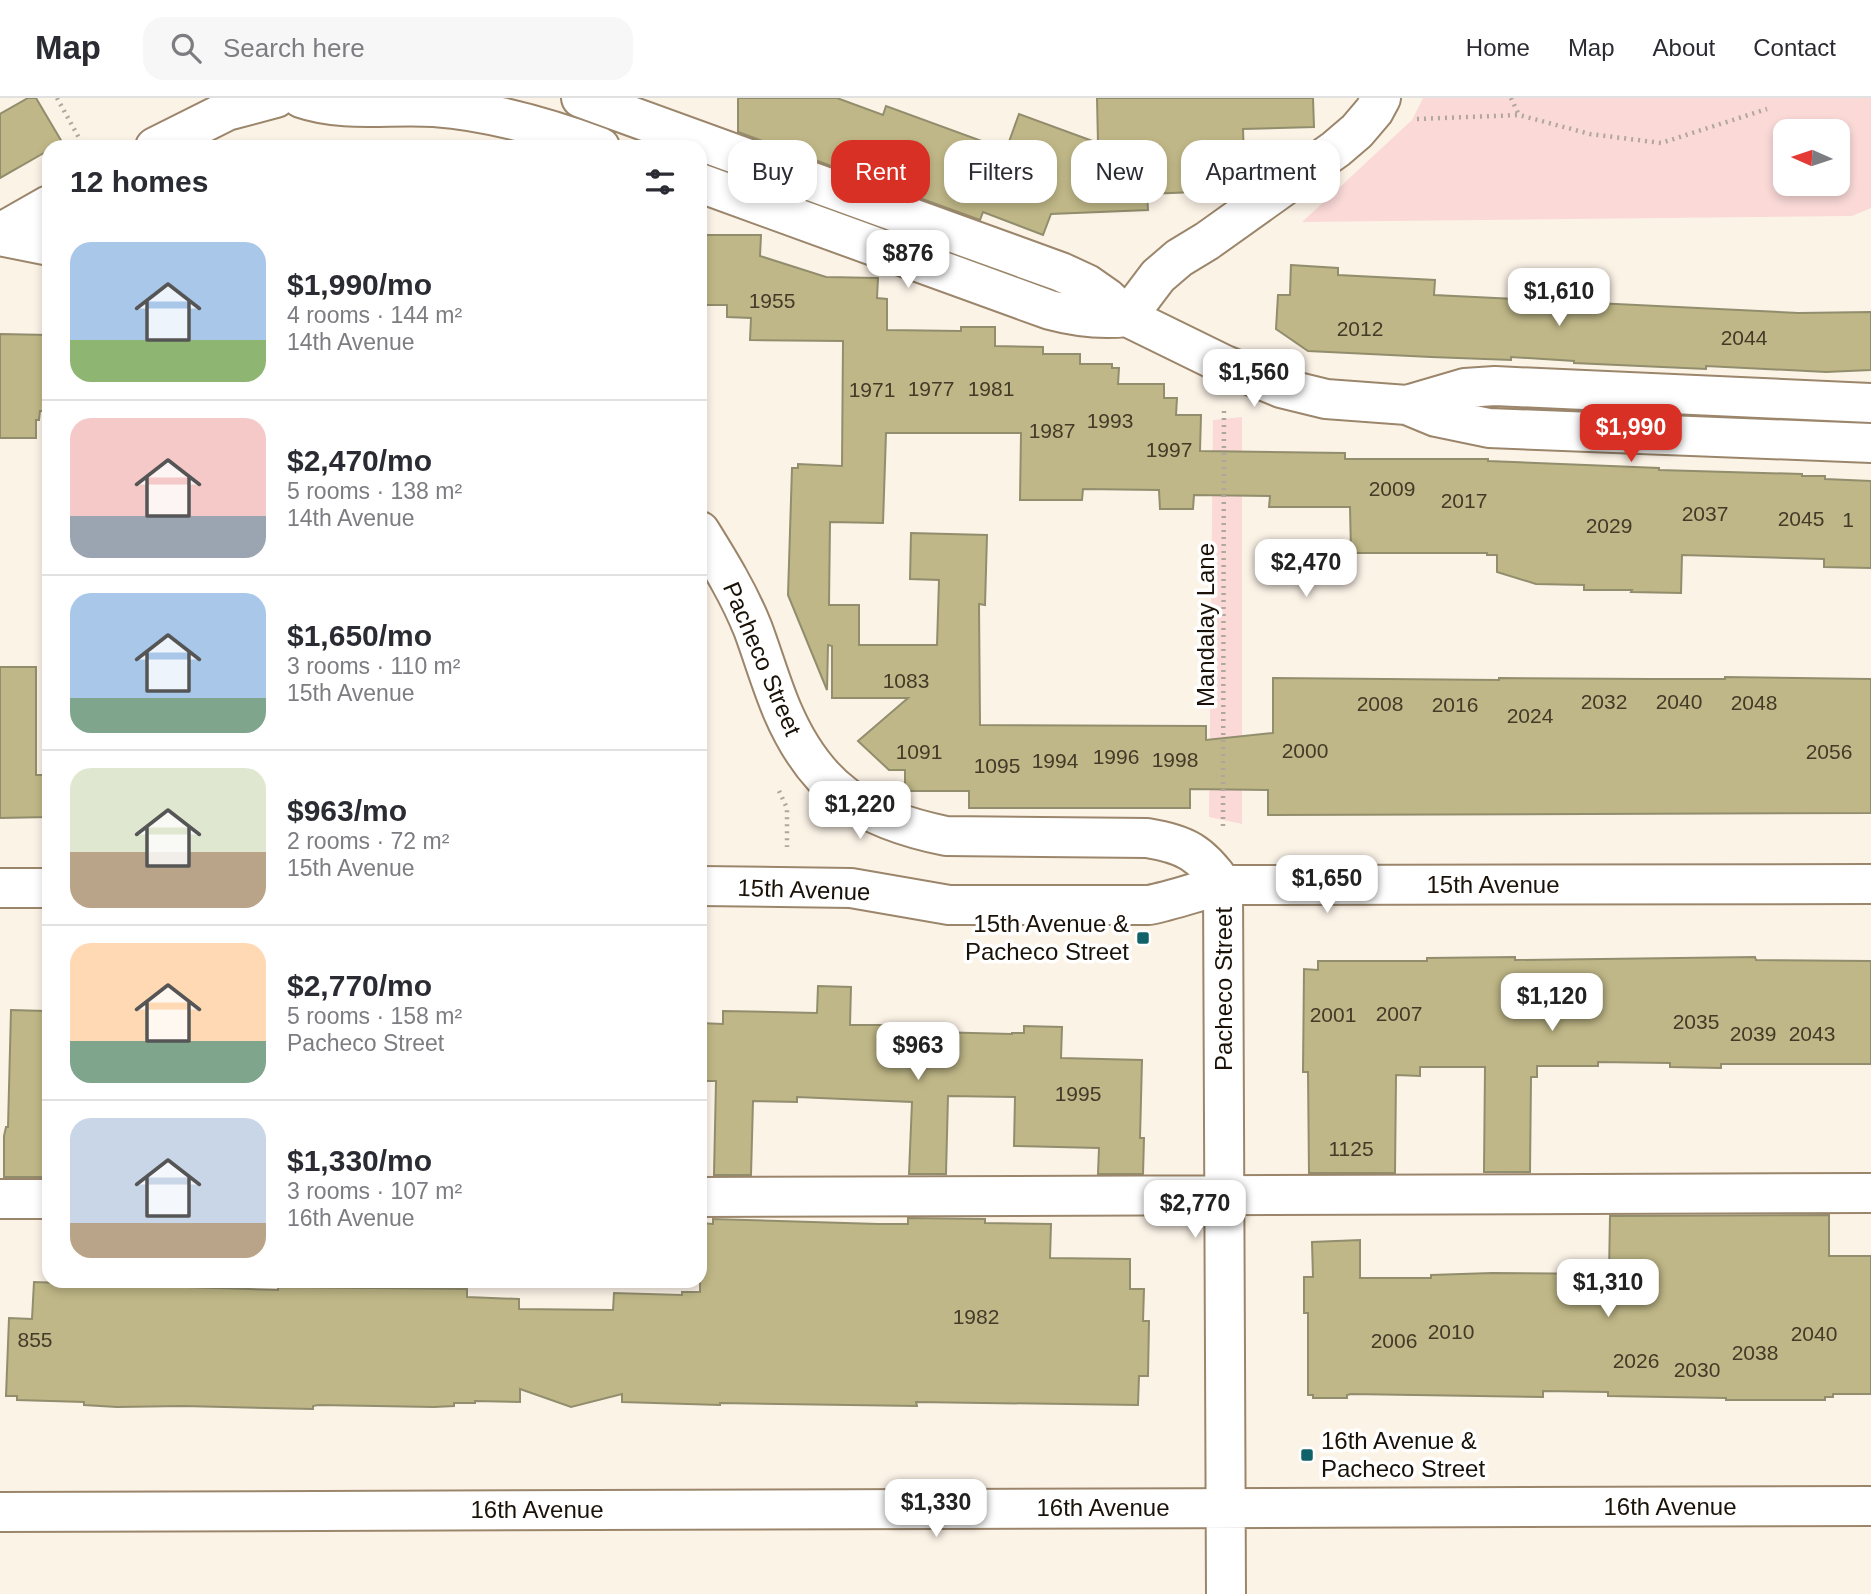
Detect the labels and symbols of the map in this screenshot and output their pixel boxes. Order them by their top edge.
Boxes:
north arrow [1773,119,1850,196]
pin: $876 [867,230,949,290]
pin: $1,610 [1502,268,1616,328]
house number: 1955 [749,289,795,312]
house number: 2012 [1337,317,1383,340]
house number: 2044 [1721,326,1768,349]
pin: $1,560 [1197,350,1311,409]
house number: 1977 [908,377,954,400]
house number: 1981 [968,377,1014,400]
house number: 1971 [849,378,895,401]
pin: $1,990 [1574,404,1688,464]
house number: 1993 [1087,409,1133,432]
house number: 1987 [1029,419,1075,442]
house number: 1997 [1146,438,1192,461]
house number: 2009 [1369,477,1415,500]
house number: 2017 [1441,489,1487,512]
house number: 2037 [1682,502,1728,525]
house number: 2045 [1778,507,1824,530]
house number: 1 [1842,508,1854,531]
house number: 2029 [1586,514,1632,537]
pin: $2,470 [1249,540,1363,599]
street label: Mandalay Lane [1192,543,1219,707]
street label: Pacheco Street [718,578,807,740]
house number: 1083 [883,669,929,692]
house number: 2032 [1581,690,1627,713]
house number: 2040 [1656,690,1702,713]
house number: 2048 [1731,691,1777,714]
house number: 2008 [1357,692,1403,715]
house number: 2016 [1432,693,1478,716]
house number: 2024 [1507,704,1554,727]
house number: 2000 [1282,739,1328,762]
house number: 1091 [896,740,942,763]
house number: 2056 [1806,740,1852,763]
house number: 1996 [1093,745,1139,768]
house number: 1998 [1152,748,1198,771]
house number: 1994 [1032,749,1079,772]
house number: 1095 [974,754,1020,777]
pin: $1,220 [803,782,917,841]
pin: $1,650 [1270,856,1384,915]
street label: 15th Avenue [1426,871,1560,898]
street label: 15th Avenue [737,874,871,905]
street label: Pacheco Street [1210,907,1237,1071]
place label: 15th Avenue & Pacheco Street [965,910,1129,965]
marker: 15th Avenue & Pacheco Street [1135,930,1151,946]
pin: $1,120 [1495,974,1609,1033]
house number: 2007 [1376,1002,1422,1025]
house number: 2001 [1310,1003,1356,1026]
house number: 2035 [1673,1010,1719,1033]
house number: 2039 [1730,1022,1776,1045]
house number: 2043 [1789,1022,1835,1045]
pin: $963 [877,1023,959,1082]
house number: 1995 [1055,1082,1101,1105]
house number: 1125 [1328,1137,1374,1160]
pin: $2,770 [1138,1180,1252,1240]
pin: $1,310 [1551,1260,1665,1319]
house number: 1982 [953,1305,999,1328]
house number: 2010 [1428,1320,1474,1343]
house number: 2040 [1791,1322,1837,1345]
house number: 855 [17,1328,53,1351]
house number: 2006 [1371,1329,1417,1352]
house number: 2038 [1732,1341,1778,1364]
house number: 2026 [1613,1349,1659,1372]
house number: 2030 [1674,1358,1720,1381]
place label: 16th Avenue & Pacheco Street [1321,1427,1485,1482]
marker: 16th Avenue & Pacheco Street [1299,1447,1315,1463]
pin: $1,330 [879,1480,993,1539]
street label: 16th Avenue [1603,1493,1737,1520]
street label: 16th Avenue [1036,1494,1170,1521]
street label: 16th Avenue [470,1496,604,1523]

